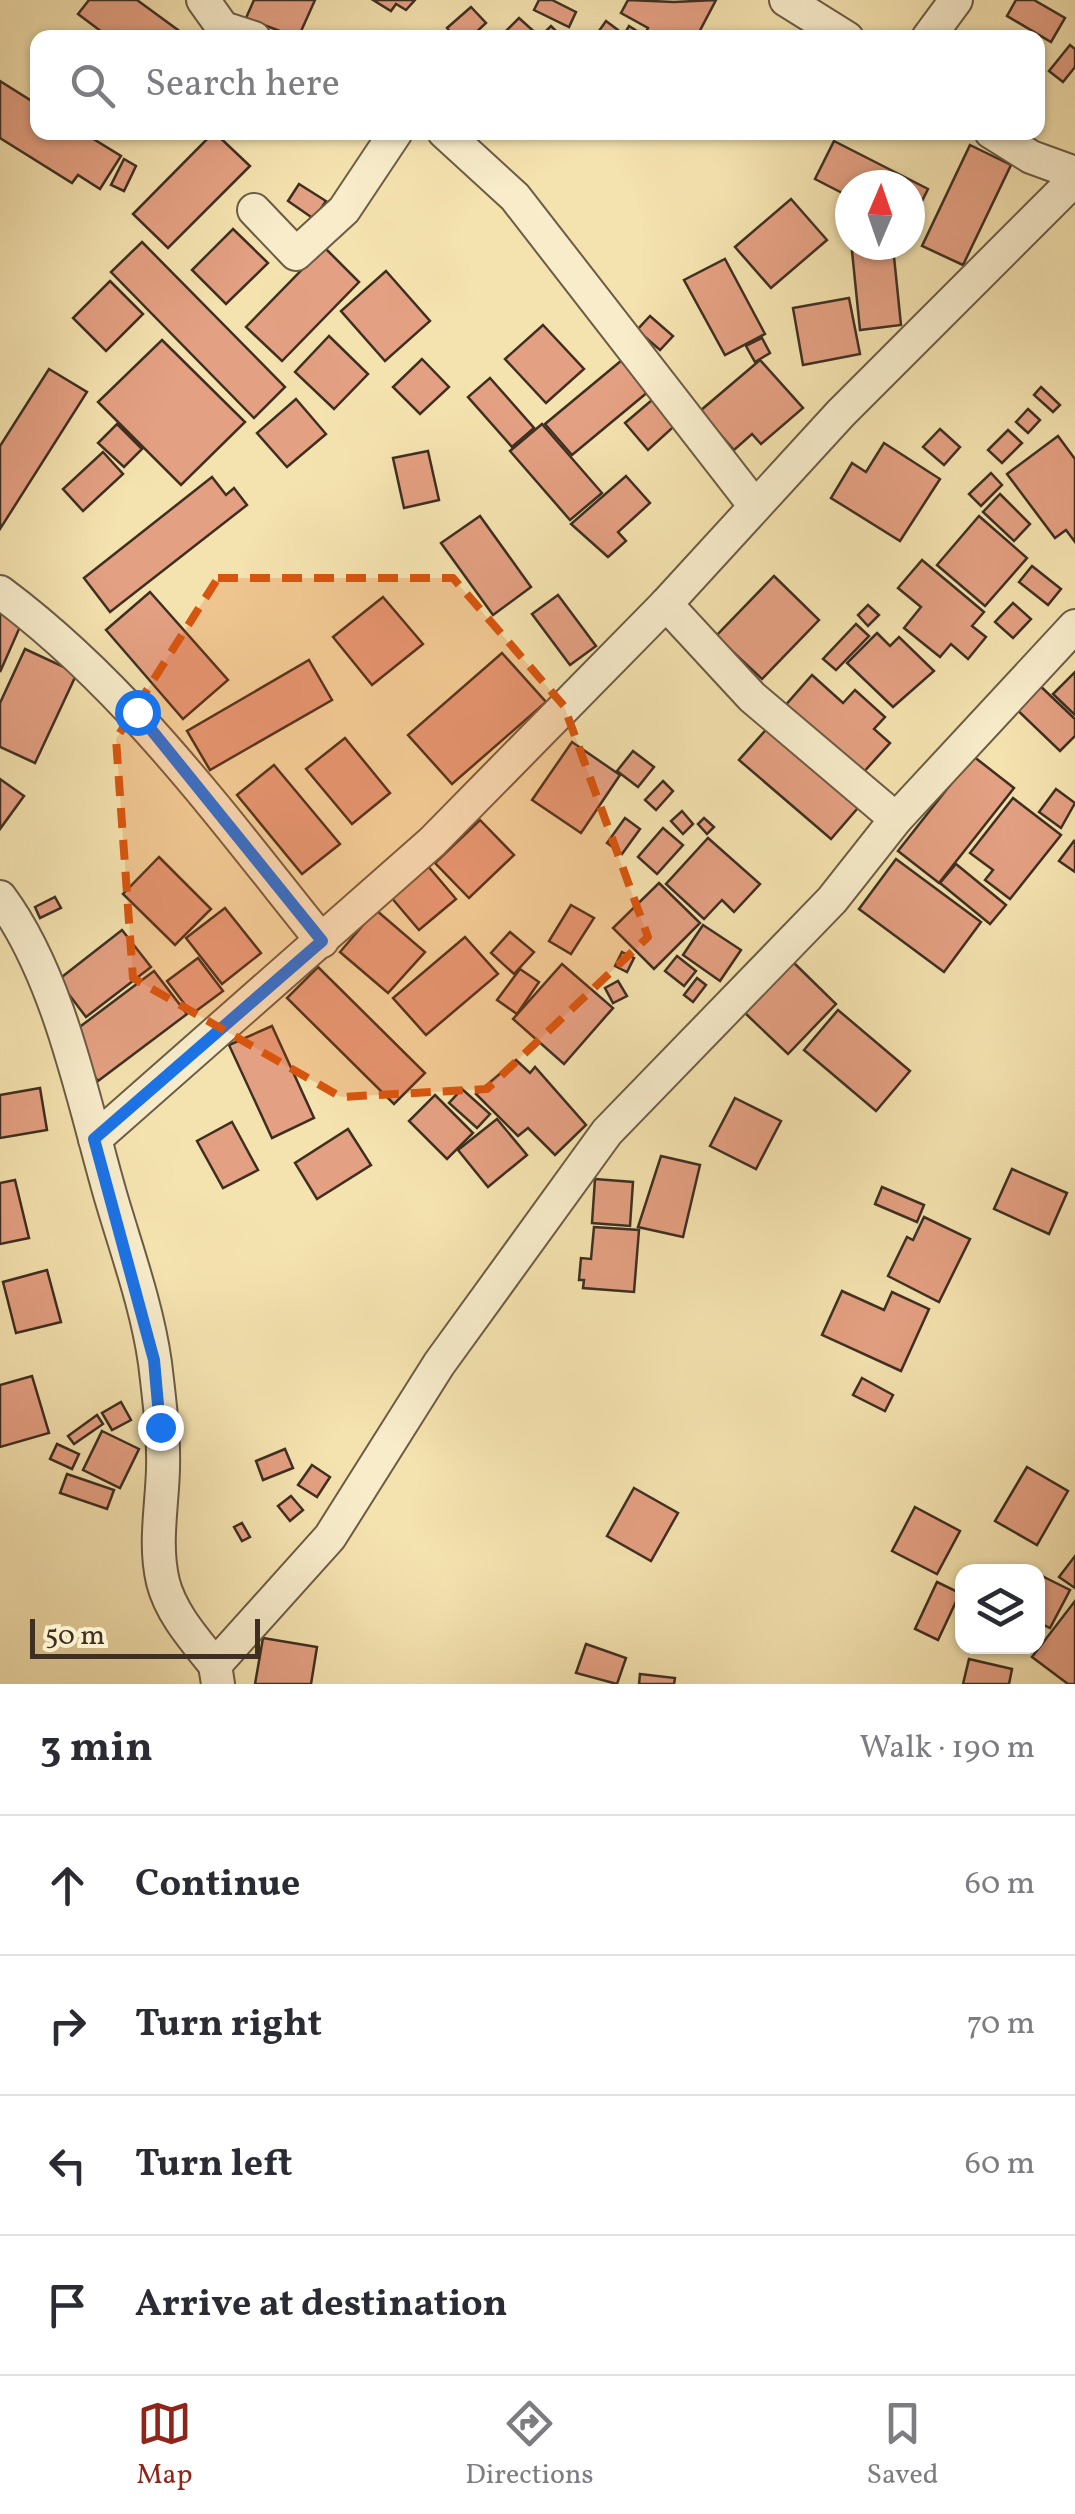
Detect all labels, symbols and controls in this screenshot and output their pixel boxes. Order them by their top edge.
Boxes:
search box [30,30,1045,140]
icon: search [65,58,120,113]
text: Search here [145,59,340,112]
north arrow [835,170,925,260]
route start [115,690,161,736]
route end [138,1405,184,1451]
map controls [955,1564,1045,1654]
button: layers [955,1564,1045,1654]
scale bar [30,1614,260,1658]
text: 50 m [45,1617,105,1656]
text: 3 min [40,1720,153,1779]
text: Walk · 190 m [860,1727,1035,1771]
icon: ahead [40,1858,95,1913]
text: Continue [135,1859,300,1912]
text: 60 m [965,1863,1035,1907]
icon: right [40,1998,95,2053]
text: Turn right [135,1999,322,2052]
text: 70 m [967,2003,1035,2047]
icon: left [40,2138,95,2193]
text: Turn left [135,2139,292,2192]
text: 60 m [965,2143,1035,2187]
icon: arrive [40,2278,95,2333]
text: Arrive at destination [135,2279,508,2332]
tab: Map [136,2396,192,2495]
tab: Directions [465,2396,594,2495]
tab: Saved [866,2396,939,2495]

